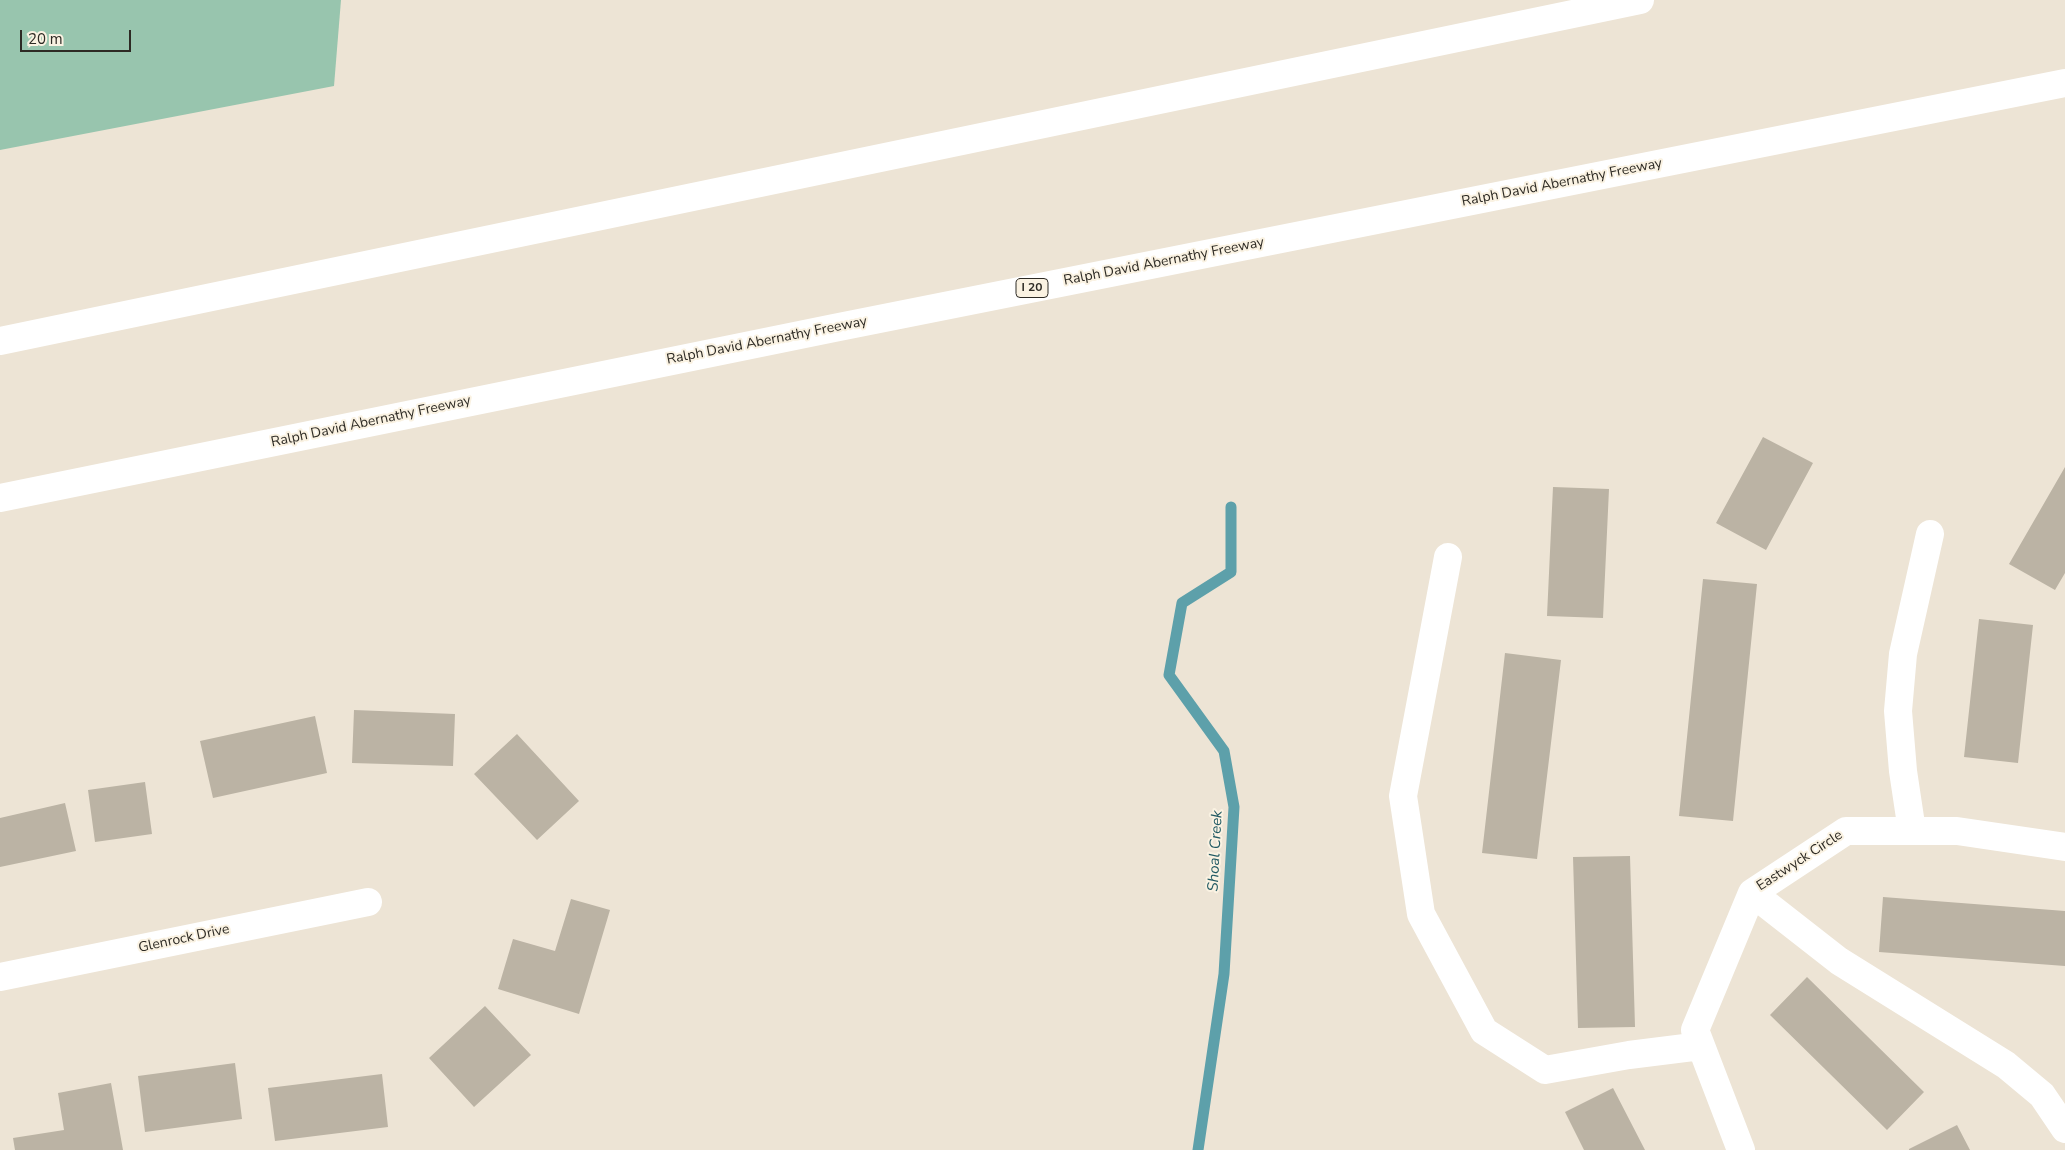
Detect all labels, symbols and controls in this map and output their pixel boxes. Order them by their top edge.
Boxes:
scale bar [22,20,134,52]
text: 20 m [28,29,63,49]
street label: Ralph David Abernathy Freeway [1460,155,1664,211]
street label: Ralph David Abernathy Freeway [1062,234,1266,290]
road number: I 20 [1016,278,1048,298]
street label: Ralph David Abernathy Freeway [665,313,869,369]
street label: Ralph David Abernathy Freeway [270,393,472,451]
water label: Shoal Creek [1205,810,1227,892]
street label: Eastwyck Circle [1754,827,1846,895]
street label: Glenrock Drive [137,921,231,957]

